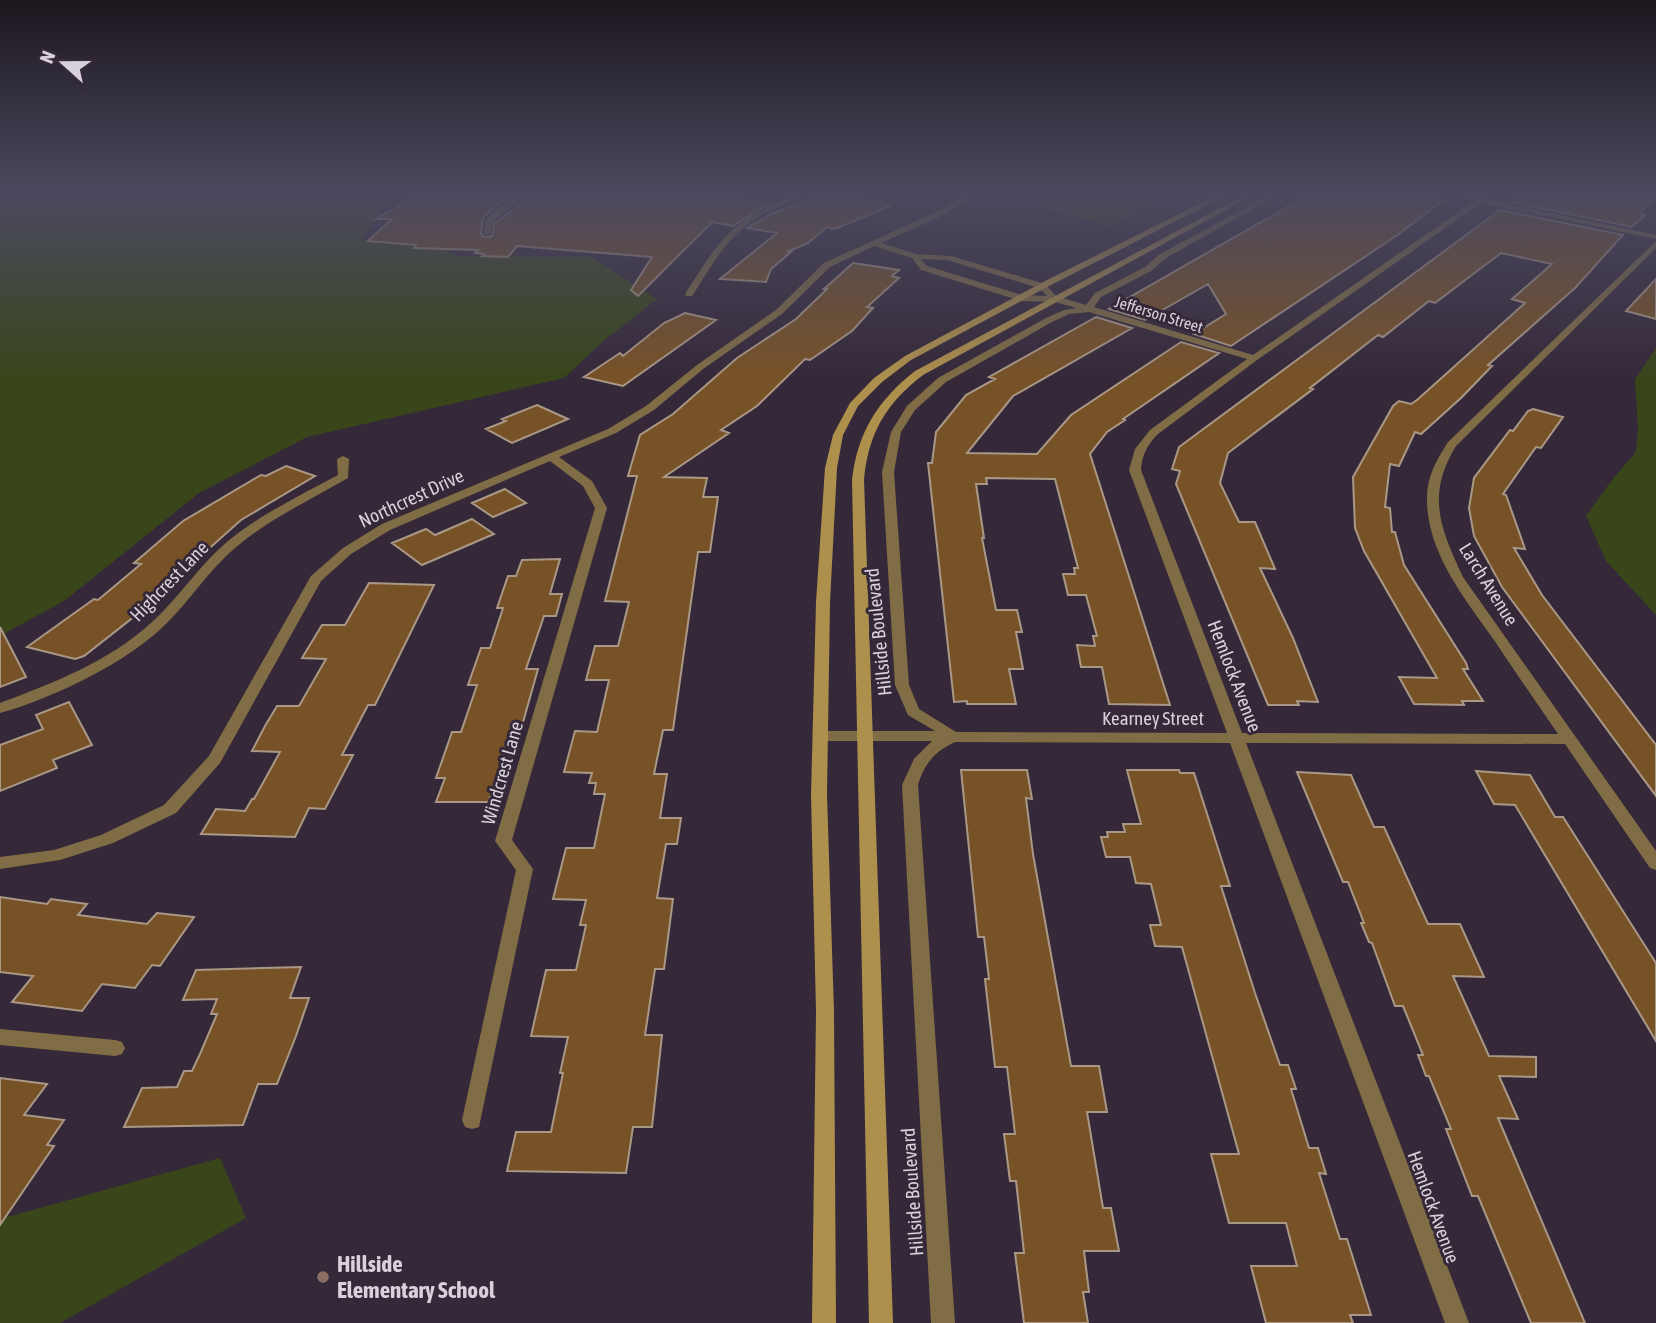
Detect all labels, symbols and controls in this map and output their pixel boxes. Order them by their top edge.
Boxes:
north arrow [28,28,98,98]
text: N [35,48,59,66]
street label: Jefferson Street [1113,292,1206,336]
street label: Northcrest Drive [355,464,467,532]
street label: Highcrest Lane [125,536,213,626]
street label: Larch Avenue [1455,539,1523,629]
street label: Hillside Boulevard [860,567,896,697]
street label: Hemlock Avenue [1204,617,1266,735]
street label: Kearney Street [1102,707,1204,729]
street label: Windcrest Lane [477,719,527,827]
street label: Hillside Boulevard [897,1127,927,1257]
street label: Hemlock Avenue [1404,1148,1464,1266]
place label: Hillside Elementary School [337,1251,496,1303]
marker: Hillside Elementary School [315,1269,331,1285]

